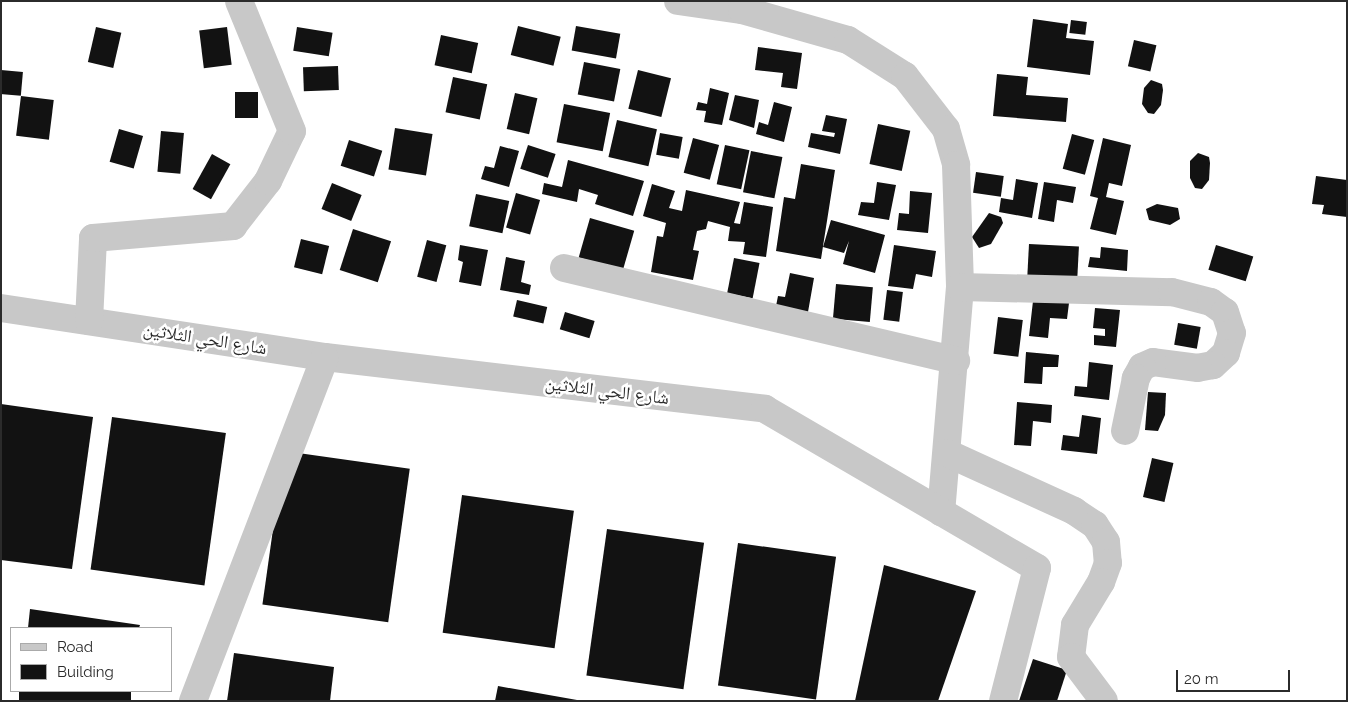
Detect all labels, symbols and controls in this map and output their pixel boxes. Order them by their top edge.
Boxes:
street label: شارع الحي الثلاثين [142,319,268,359]
street label: شارع الحي الثلاثين [544,373,670,409]
legend [10,627,172,692]
text: Road [57,638,93,656]
scale bar [1178,660,1292,692]
text: Building [57,663,114,681]
text: 20 m [1184,670,1219,688]

